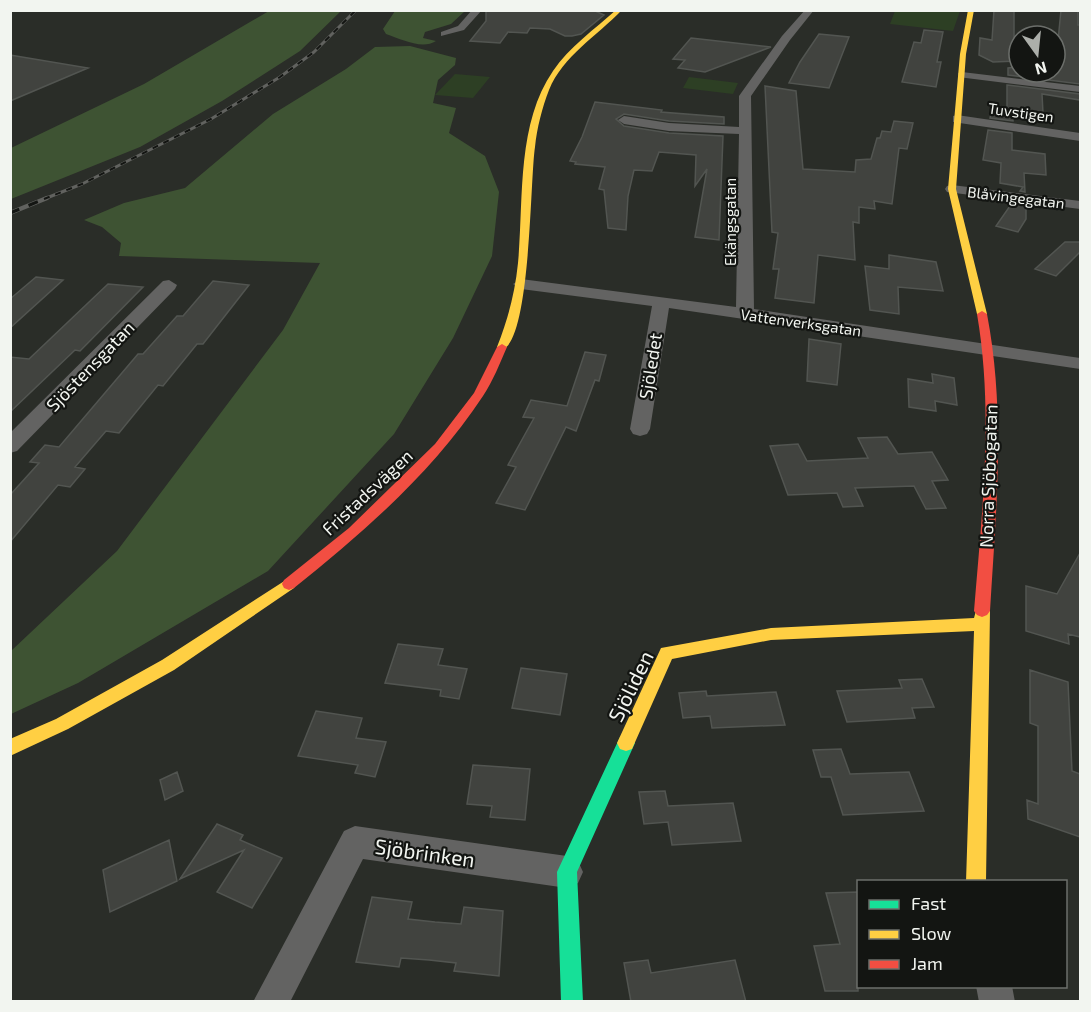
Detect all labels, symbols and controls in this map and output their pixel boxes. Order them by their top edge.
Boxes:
north arrow [1007,24,1067,84]
text: N [1033,58,1049,80]
street label: Tuvstigen [987,98,1055,126]
street label: Ekängsgatan [721,178,739,266]
street label: Blåvingegatan [966,182,1066,212]
street label: Vattenverksgatan [740,305,862,339]
street label: Sjöstensgatan [41,316,139,416]
street label: Sjöledet [634,331,666,401]
street label: Norra Sjöbogatan [975,404,1001,548]
street label: Fristadsvägen [317,444,417,540]
street label: Sjöliden [602,646,659,726]
street label: Sjöbrinken [373,833,477,872]
legend [857,880,1067,988]
text: Fast [911,892,946,914]
text: Slow [911,922,952,944]
text: Jam [911,952,943,974]

